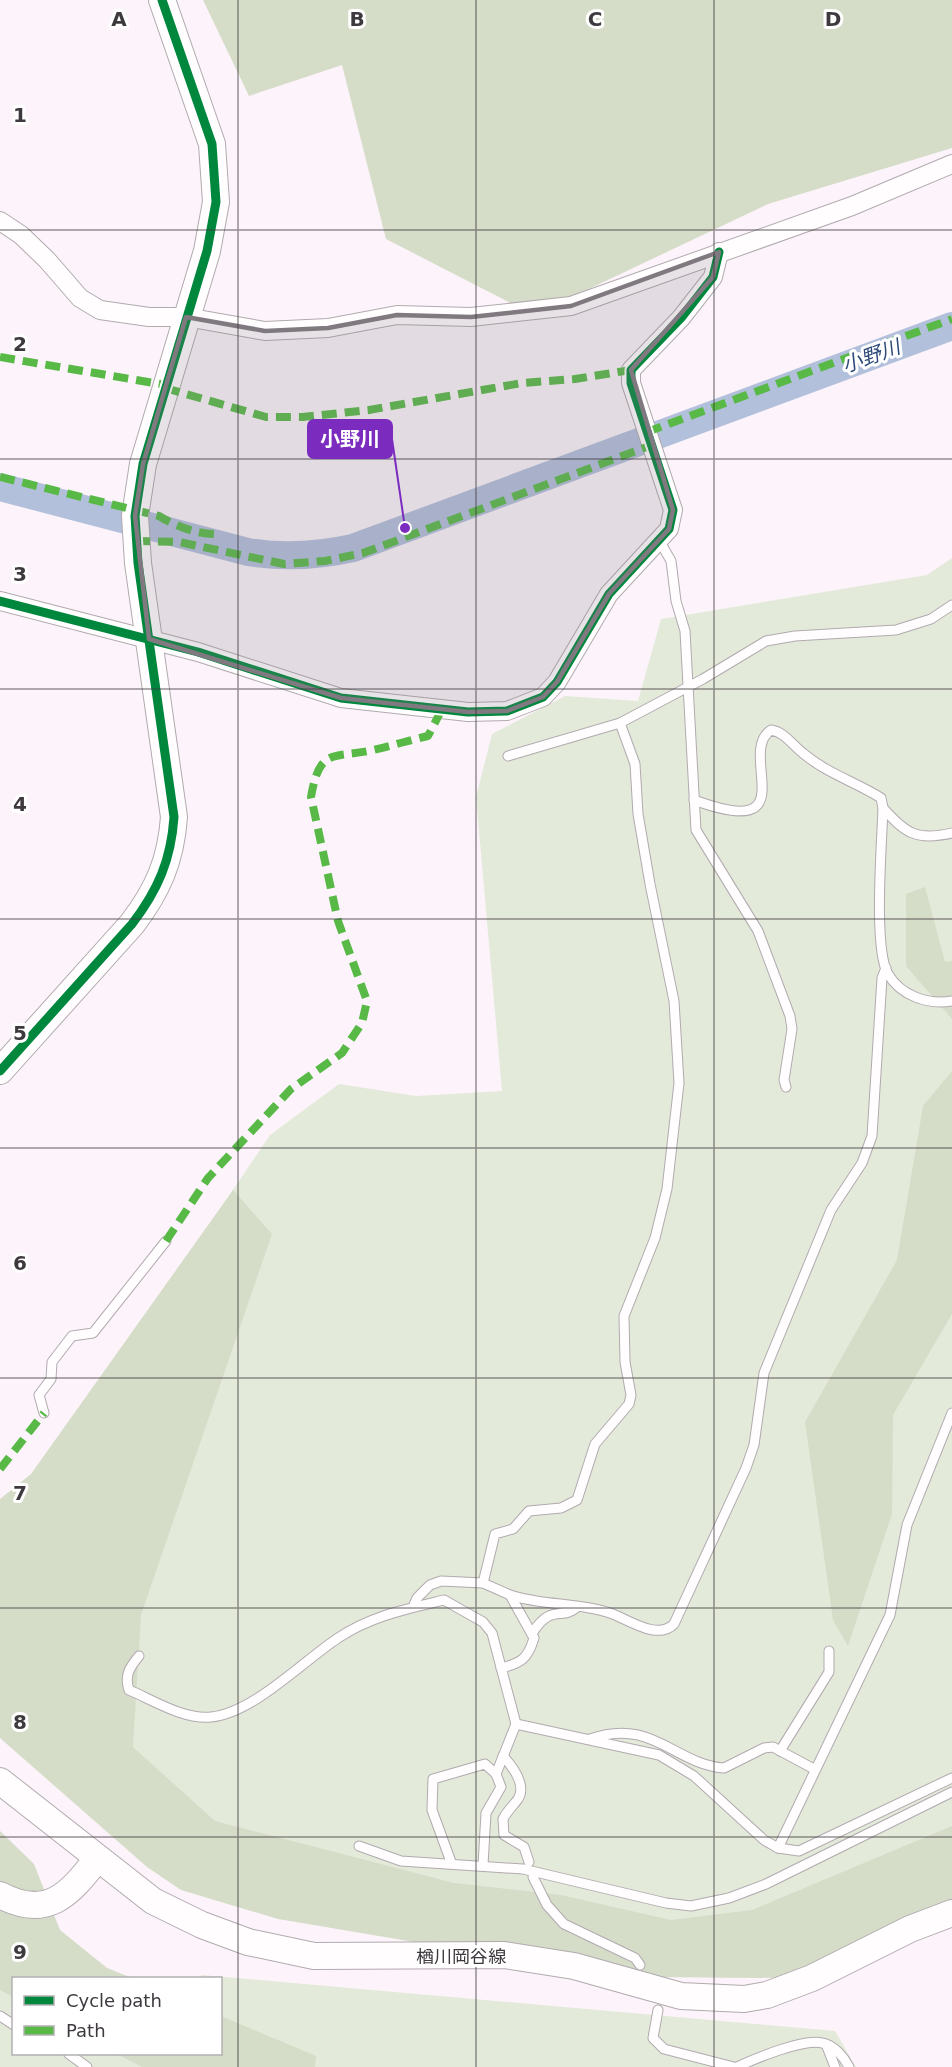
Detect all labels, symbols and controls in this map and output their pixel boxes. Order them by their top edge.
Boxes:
text: A [111,7,127,31]
text: B [349,7,365,31]
text: C [588,7,602,31]
text: D [825,7,841,31]
text: 1 [13,103,27,127]
text: 2 [13,332,27,356]
water label: 小野川 [839,334,905,378]
callout: 小野川 [308,420,392,458]
text: 小野川 [320,427,380,451]
text: 3 [13,562,27,586]
text: 4 [13,792,27,816]
text: 5 [13,1021,27,1045]
text: 6 [13,1251,27,1275]
text: 7 [13,1481,27,1505]
text: 8 [13,1710,27,1734]
text: 9 [13,1940,27,1964]
street label: 楢川岡谷線 [416,1946,506,1967]
legend [12,1977,222,2055]
text: Cycle path [66,1990,162,2011]
text: Path [66,2020,106,2041]

